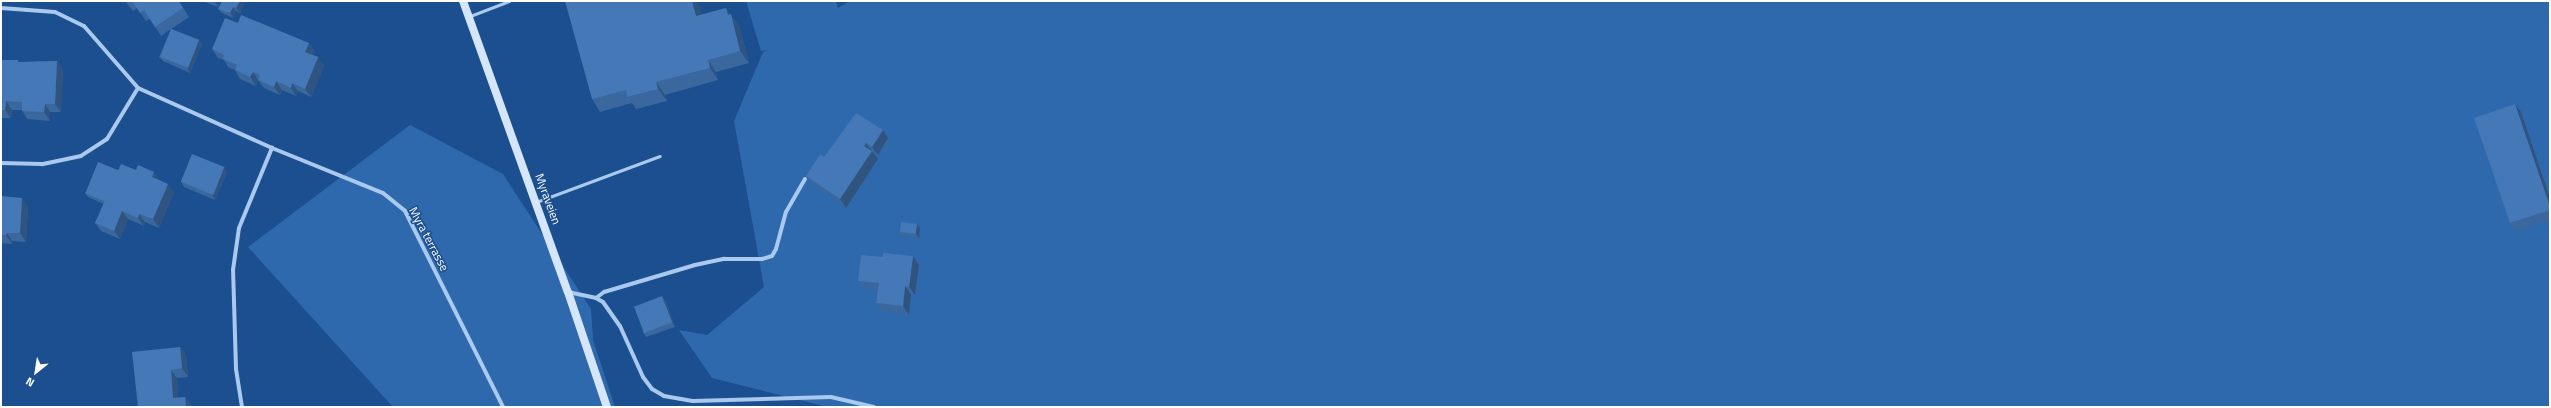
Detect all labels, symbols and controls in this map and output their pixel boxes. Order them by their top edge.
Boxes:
street label: Myraveien [532,172,564,226]
street label: Myra terrasse [406,205,452,273]
north arrow [16,352,56,392]
text: N [23,374,37,391]

